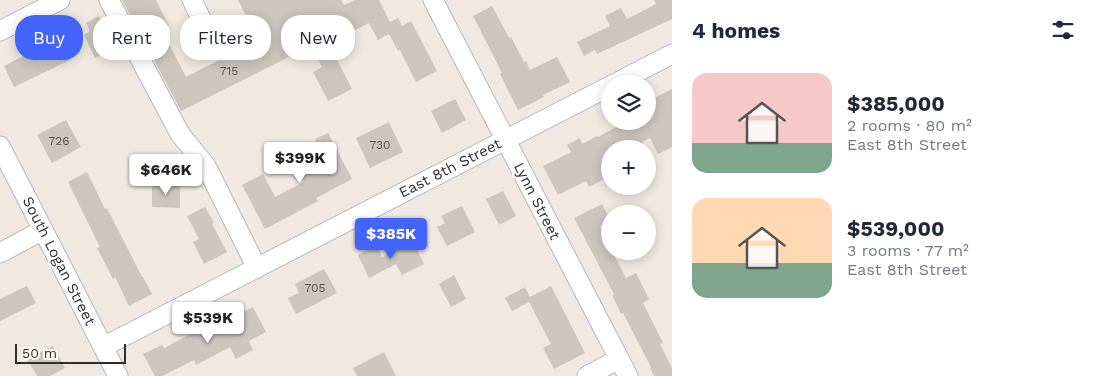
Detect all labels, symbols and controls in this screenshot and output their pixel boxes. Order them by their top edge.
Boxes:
chip: Buy [15,15,83,60]
chip: Rent [93,15,170,60]
chip: Filters [180,15,271,60]
chip: New [281,15,355,60]
icon: filters [1049,16,1077,44]
text: 4 homes [692,18,780,43]
house number: 715 [220,64,238,78]
map controls [601,75,656,260]
button: layers [601,75,656,130]
text: $385,000 [847,91,945,116]
icon: home [732,93,792,153]
text: 2 rooms · 80 m² [847,116,972,135]
house number: 726 [48,134,70,148]
street label: East 8th Street [396,134,505,202]
text: East 8th Street [847,135,967,154]
house number: 730 [369,138,391,152]
button: + [601,140,656,195]
pin: $399K [265,142,335,184]
text: $399K [275,148,325,167]
pin: $646K [131,154,201,196]
street label: Lynn Street [510,159,564,243]
text: $646K [140,160,192,179]
street label: South Logan Street [19,194,100,329]
button: − [601,205,656,260]
text: $539,000 [847,216,944,241]
pin: $385K [356,218,426,260]
icon: home [732,218,792,278]
text: $385K [366,224,416,243]
text: 3 rooms · 77 m² [847,241,969,260]
text: East 8th Street [847,260,967,279]
house number: 705 [305,281,325,295]
pin: $539K [173,302,243,344]
text: $539K [183,308,233,327]
scale bar [15,341,126,364]
text: 50 m [22,345,57,361]

